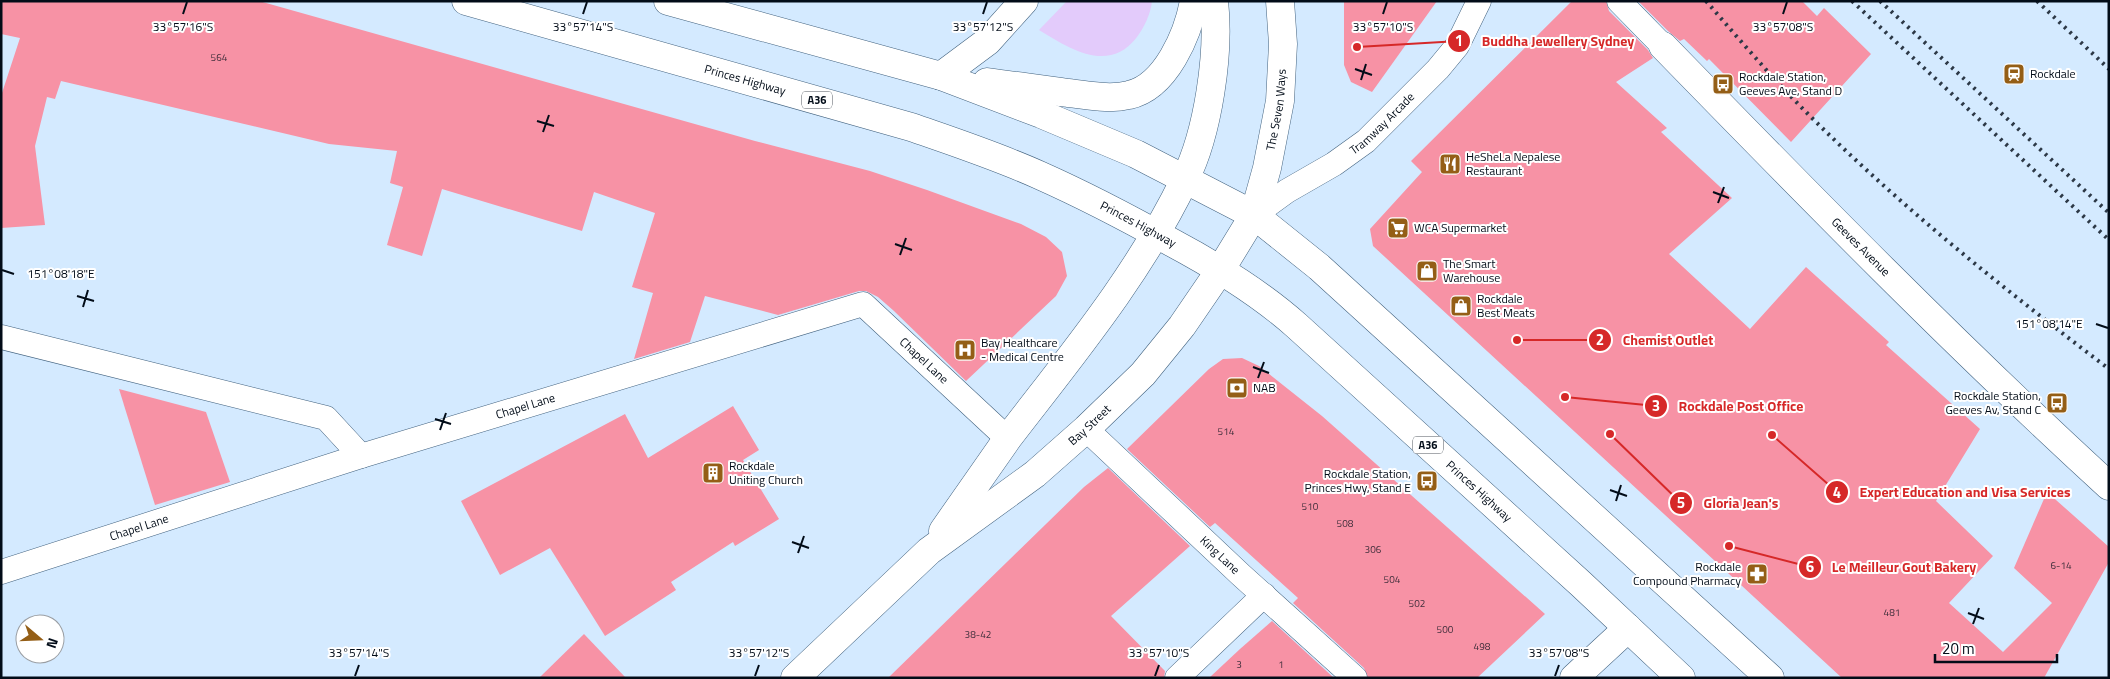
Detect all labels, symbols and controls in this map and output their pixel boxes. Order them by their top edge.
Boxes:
text: 33°57'16"S [153,17,213,36]
text: 33°57'14"S [553,17,613,36]
text: 33°57'12"S [953,17,1013,36]
text: 33°57'10"S [1353,17,1413,36]
text: 33°57'08"S [1753,17,1813,36]
callout: Buddha Jewellery Sydney [1446,26,1644,55]
text: 1 [1455,29,1463,52]
text: Buddha Jewellery Sydney [1482,30,1634,51]
house number: 564 [211,50,228,65]
street label: Princes Highway [702,59,788,100]
station icon: Rockdale [2002,62,2026,86]
place label: Rockdale [2030,64,2076,83]
place label: Rockdale Station, Geeves Ave, Stand D [1739,67,1842,100]
street label: The Seven Ways [1261,68,1291,152]
bus stop icon: Rockdale Station, Geeves Ave, Stand D [1711,72,1735,96]
street label: Tramway Arcade [1345,88,1419,159]
road number: A36 [802,92,832,108]
place label: HeSheLa Nepalese Restaurant [1466,147,1560,180]
restaurant icon: HeSheLa Nepalese Restaurant [1438,152,1462,176]
street label: Princes Highway [1097,196,1180,252]
street label: Geeves Avenue [1827,213,1895,281]
supermarket icon: WCA Supermarket [1386,216,1410,240]
place label: WCA Supermarket [1414,218,1507,237]
place label: The Smart Warehouse [1443,254,1500,287]
shop icon: The Smart Warehouse [1415,259,1439,283]
text: 151°08'18"E [27,264,95,283]
place label: Rockdale Best Meats [1477,289,1535,322]
shop icon: Rockdale Best Meats [1449,294,1473,318]
text: 151°08'14"E [2015,314,2083,333]
callout: Chemist Outlet [1588,326,1723,355]
text: 2 [1596,328,1604,351]
text: Chemist Outlet [1623,329,1713,350]
street label: Chapel Lane [895,333,953,388]
place label: Bay Healthcare - Medical Centre [981,333,1064,366]
hospital icon: Bay Healthcare - Medical Centre [953,338,977,362]
bank icon: NAB [1225,376,1249,400]
place label: NAB [1253,378,1276,397]
place label: Rockdale Station, Geeves Av, Stand C [1945,386,2041,419]
street label: Chapel Lane [493,388,557,424]
callout: Rockdale Post Office [1643,391,1813,420]
bus stop icon: Rockdale Station, Geeves Av, Stand C [2045,391,2069,415]
text: 3 [1652,394,1660,417]
text: Rockdale Post Office [1679,395,1803,416]
street label: Bay Street [1064,399,1116,450]
house number: 514 [1218,424,1235,439]
road number: A36 [1413,436,1443,454]
place label: Rockdale Uniting Church [729,456,803,489]
street label: Princes Highway [1442,456,1517,526]
building icon: Rockdale Uniting Church [701,461,725,485]
place label: Rockdale Station, Princes Hwy, Stand E [1305,464,1411,497]
bus stop icon: Rockdale Station, Princes Hwy, Stand E [1415,469,1439,493]
callout: Expert Education and Visa Services [1824,478,2080,507]
text: 4 [1833,481,1841,504]
text: Expert Education and Visa Services [1859,481,2071,502]
callout: Gloria Jean's [1668,489,1788,518]
text: 5 [1677,491,1685,514]
text: Gloria Jean's [1704,492,1779,513]
house number: 510 [1302,499,1319,514]
street label: Chapel Lane [107,509,171,545]
house number: 508 [1337,516,1354,531]
street label: King Lane [1196,531,1245,579]
house number: 306 [1365,542,1382,557]
callout: Le Meilleur Gout Bakery [1797,552,1987,581]
text: 6 [1806,555,1814,578]
text: Le Meilleur Gout Bakery [1832,556,1976,577]
place label: Rockdale Compound Pharmacy [1633,557,1741,590]
house number: 6-14 [2050,558,2072,573]
pharmacy icon: Rockdale Compound Pharmacy [1745,562,1769,586]
house number: 504 [1384,572,1401,587]
house number: 502 [1409,596,1425,611]
house number: 481 [1884,605,1900,620]
north arrow [15,614,65,664]
house number: 500 [1437,622,1454,637]
house number: 38-42 [965,627,991,642]
scale bar [1935,632,2058,664]
text: N [41,635,64,651]
text: 20 m [1942,637,1975,660]
house number: 498 [1474,639,1491,654]
text: 33°57'14"S [329,643,389,662]
text: 33°57'12"S [729,643,789,662]
text: 33°57'10"S [1129,643,1189,662]
text: 33°57'08"S [1529,643,1589,662]
house number: 3 [1236,657,1242,672]
house number: 1 [1278,657,1284,672]

